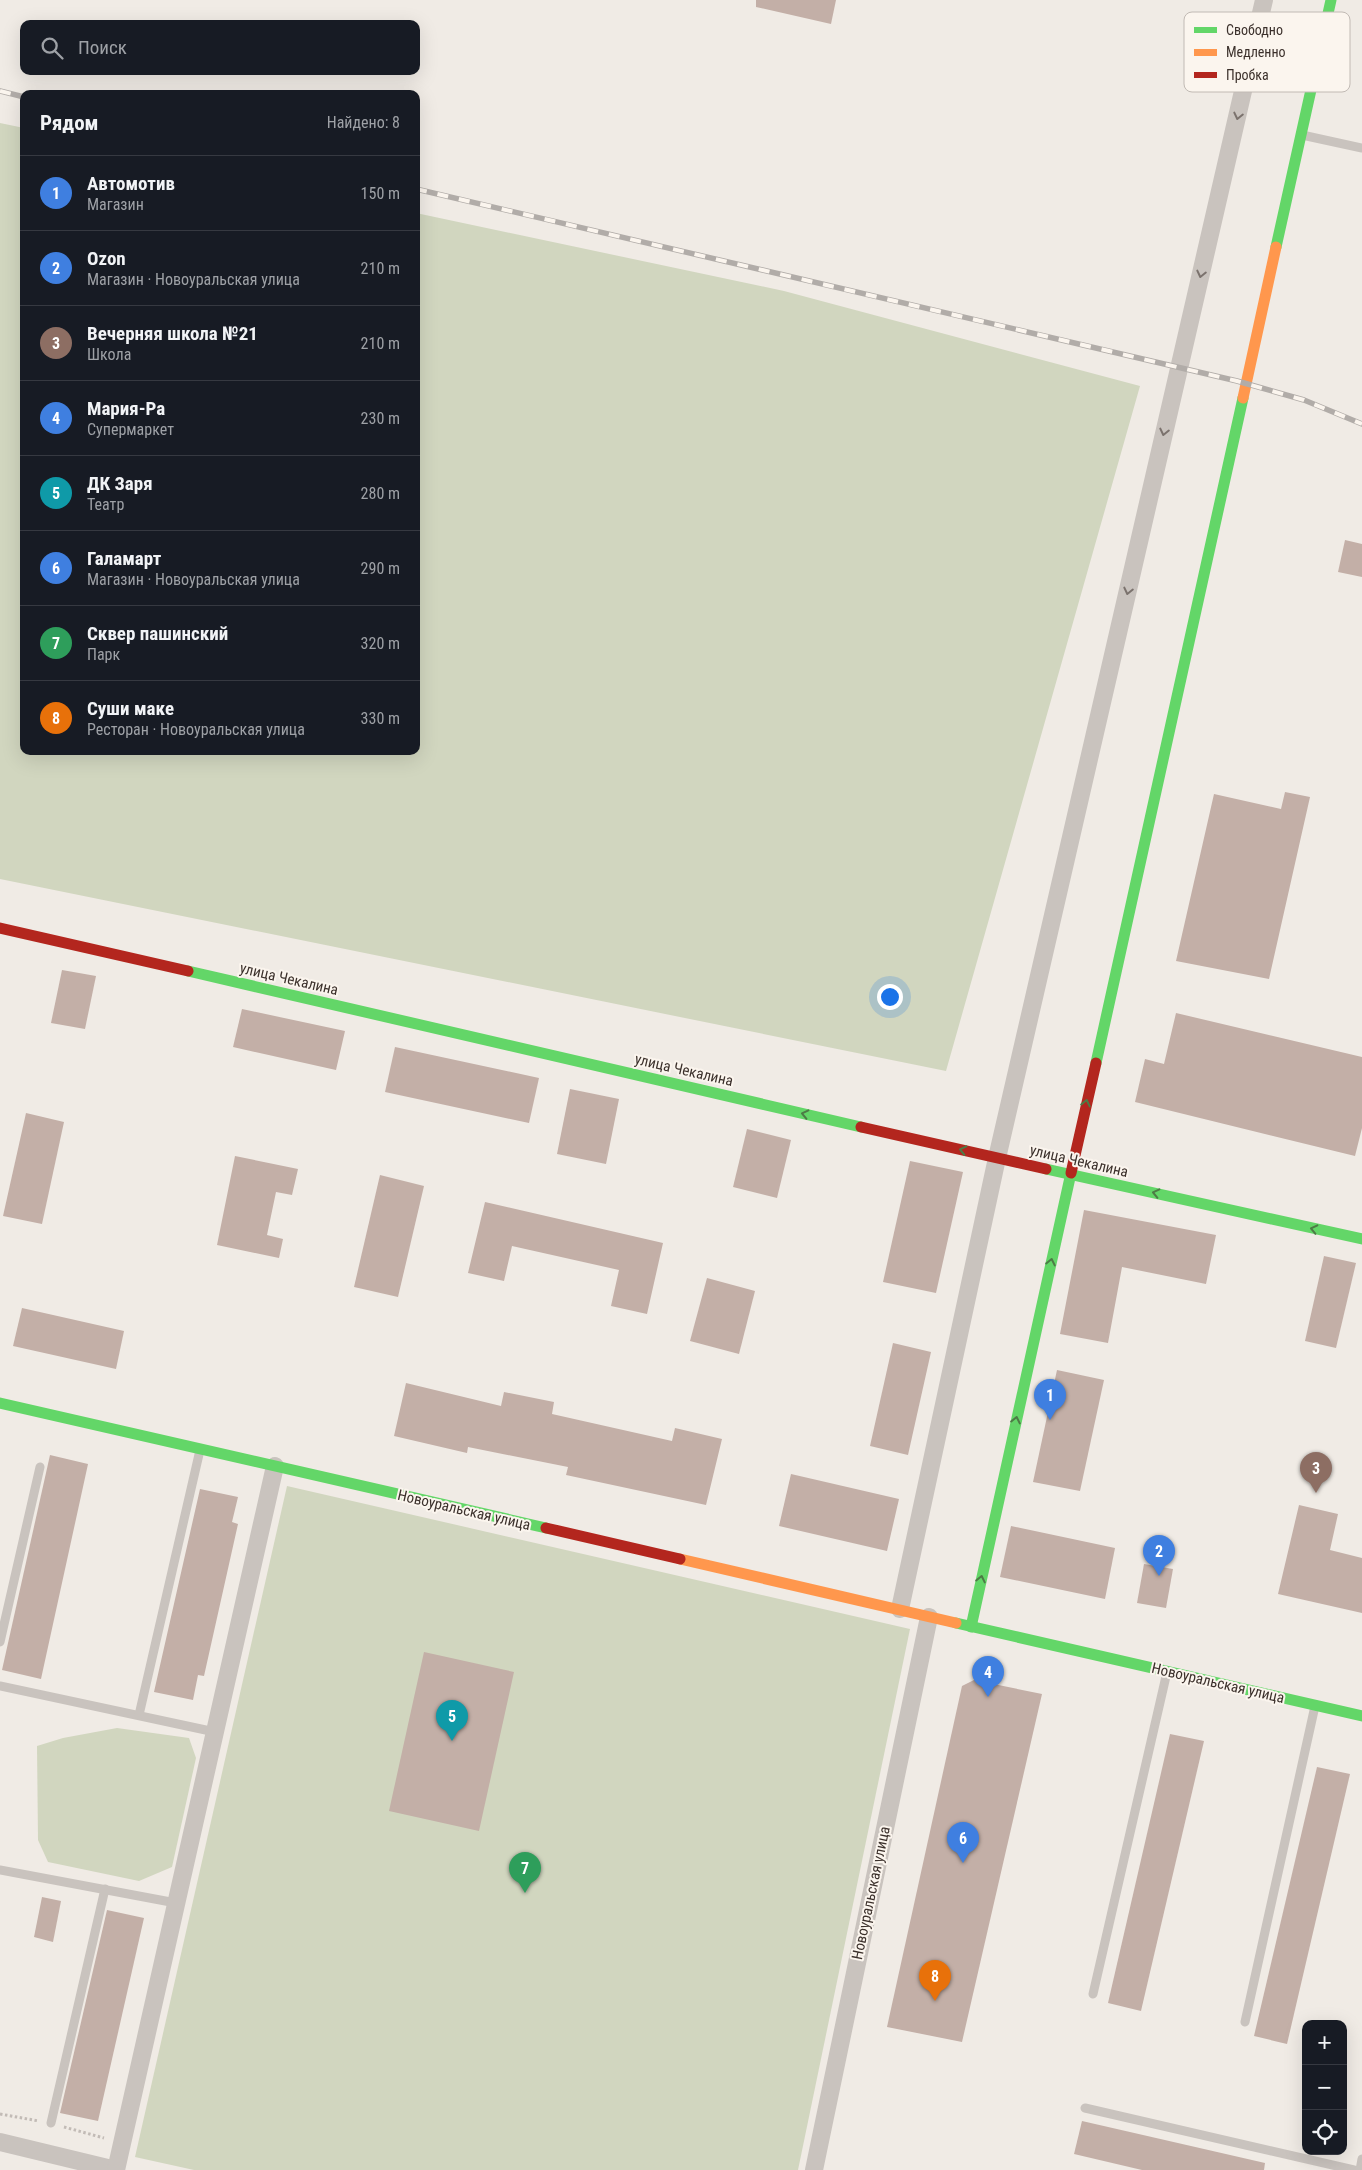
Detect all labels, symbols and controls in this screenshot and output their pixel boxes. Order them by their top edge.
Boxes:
legend [1184,12,1350,92]
search box [20,20,420,75]
text: Свободно [1226,22,1283,38]
icon: search [38,34,66,62]
text: Поиск [78,36,127,59]
text: Медленно [1226,44,1286,60]
text: Пробка [1226,67,1269,83]
text: Рядом [40,111,99,135]
one-way arrow [1233,111,1243,120]
text: Найдено: 8 [327,113,400,132]
text: Автомотив [87,172,175,195]
text: 1 [52,184,60,203]
text: 150 m [361,184,400,203]
text: Магазин [87,195,144,214]
text: Ozon [87,247,126,270]
text: 2 [52,259,60,278]
text: 210 m [361,259,400,278]
text: Магазин · Новоуральская улица [87,270,300,289]
one-way arrow [1196,270,1207,279]
text: Вечерняя школа №21 [87,322,258,345]
text: 3 [52,334,60,353]
text: 210 m [361,334,400,353]
text: Школа [87,345,131,364]
text: Мария-Ра [87,397,165,420]
text: 4 [52,409,60,428]
text: 230 m [361,409,400,428]
text: Супермаркет [87,420,174,439]
one-way arrow [1159,428,1170,437]
text: ДК Заря [87,472,153,495]
text: 5 [52,484,60,503]
text: 280 m [361,484,400,503]
text: Театр [87,495,124,514]
text: Галамарт [87,547,161,570]
text: 6 [52,559,60,578]
text: 290 m [361,559,400,578]
text: Магазин · Новоуральская улица [87,570,300,589]
one-way arrow [1123,586,1134,595]
text: Сквер пашинский [87,622,228,645]
text: 7 [52,634,60,653]
text: 320 m [361,634,400,653]
text: Парк [87,645,120,664]
text: Суши маке [87,697,174,720]
text: 8 [52,709,60,728]
text: 330 m [361,709,400,728]
text: Ресторан · Новоуральская улица [87,720,305,739]
street label: улица Чекалина [238,959,340,999]
your location [877,984,903,1010]
street label: улица Чекалина [633,1050,735,1090]
one-way arrow [1081,1099,1091,1108]
one-way arrow [800,1109,809,1119]
street label: улица Чекалина [1028,1141,1130,1181]
one-way arrow [959,1145,968,1156]
one-way arrow [1151,1188,1160,1199]
one-way arrow [1310,1224,1319,1234]
one-way arrow [1045,1257,1056,1266]
pin: 1 [1034,1379,1066,1420]
one-way arrow [1010,1416,1021,1425]
pin: 3 [1300,1452,1332,1493]
street label: Новоуральская улица [396,1486,532,1534]
pin: 2 [1143,1535,1175,1576]
one-way arrow [975,1575,986,1584]
pin: 4 [972,1656,1004,1697]
street label: Новоуральская улица [1150,1659,1286,1707]
pin: 5 [436,1700,468,1741]
pin: 6 [947,1822,979,1863]
street label: Новоуральская улица [848,1825,894,1961]
pin: 7 [509,1852,541,1893]
pin: 8 [919,1960,951,2001]
map controls [1302,2020,1347,2155]
button: + [1302,2020,1347,2065]
button: − [1302,2065,1347,2110]
button: locate [1302,2110,1347,2155]

